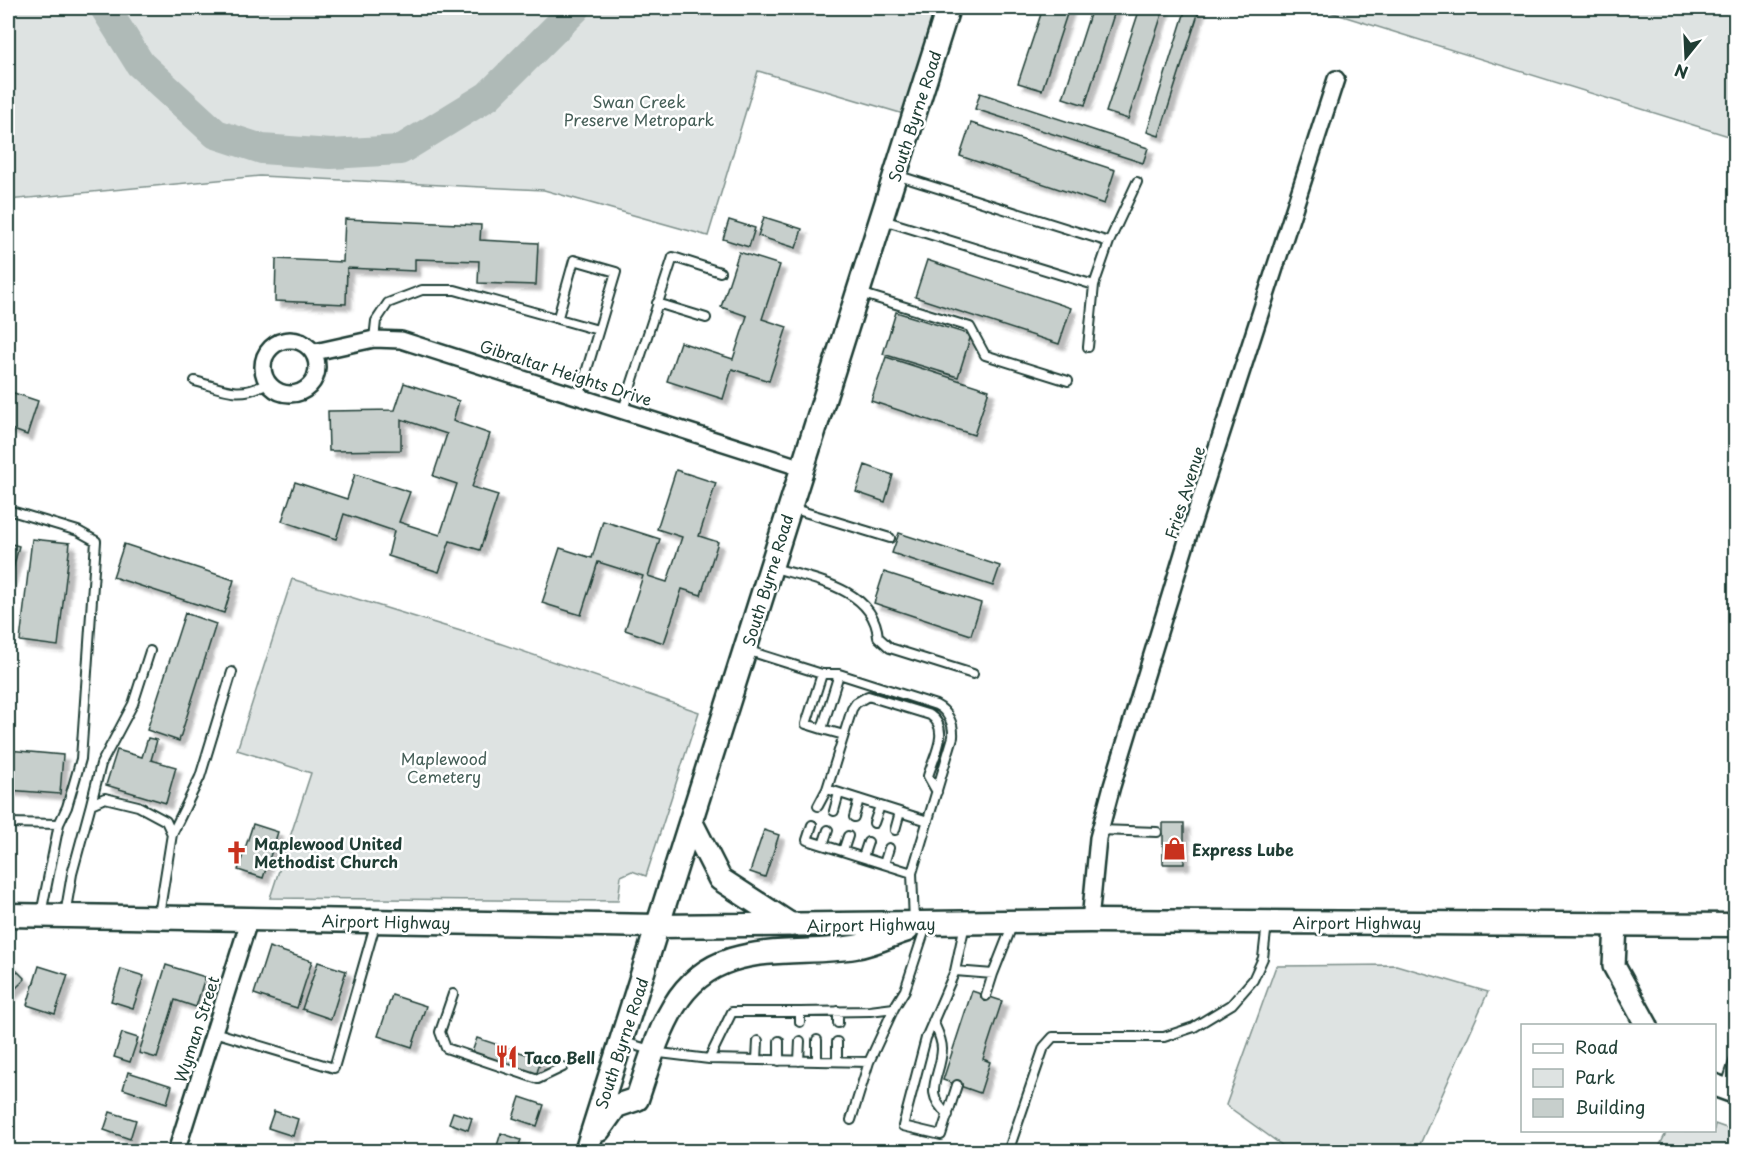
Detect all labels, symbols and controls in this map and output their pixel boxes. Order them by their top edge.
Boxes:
north arrow [1656,27,1716,87]
street label: South Byrne Road [881,47,947,185]
text: N [1671,59,1691,86]
park label: Swan Creek Preserve Metropark [564,89,714,131]
street label: Gibraltar Heights Drive [477,333,655,411]
street label: Fries Avenue [1158,442,1210,541]
street label: South Byrne Road [735,511,799,649]
park label: Maplewood Cemetery [401,746,487,788]
place label: Maplewood United Methodist Church [254,831,402,873]
shop icon: Express Lube [1161,836,1187,862]
place label: Express Lube [1192,837,1294,861]
church icon: Maplewood United Methodist Church [223,839,249,865]
street label: Airport Highway [321,908,451,934]
street label: Airport Highway [1293,910,1421,934]
street label: Airport Highway [806,911,936,937]
street label: Wyman Street [168,973,224,1085]
street label: South Byrne Road [588,974,654,1112]
legend [1521,1024,1716,1132]
text: Road [1575,1033,1619,1060]
restaurant icon: Taco Bell [493,1044,519,1070]
place label: Taco Bell [524,1045,595,1069]
text: Park [1575,1063,1615,1090]
text: Building [1575,1093,1645,1120]

